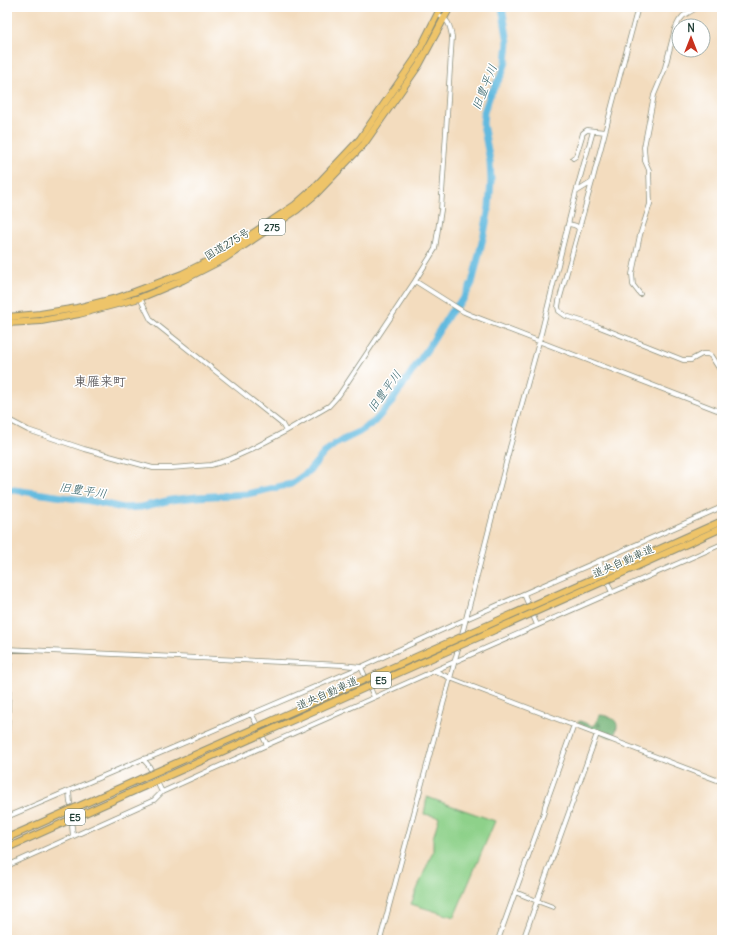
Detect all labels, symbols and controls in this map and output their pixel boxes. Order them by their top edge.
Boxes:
north arrow [671,18,711,58]
text: N [687,21,695,35]
water label: 旧豊平川 [468,62,500,112]
road number: 275 [259,219,285,235]
street label: 国道275号 [202,225,252,263]
water label: 旧豊平川 [364,367,404,415]
district label: 東雁来町 [74,373,126,390]
water label: 旧豊平川 [58,479,108,501]
street label: 道央自動車道 [590,541,656,581]
road number: E5 [371,672,391,688]
street label: 道央自動車道 [294,673,360,713]
road number: E5 [65,809,85,825]

